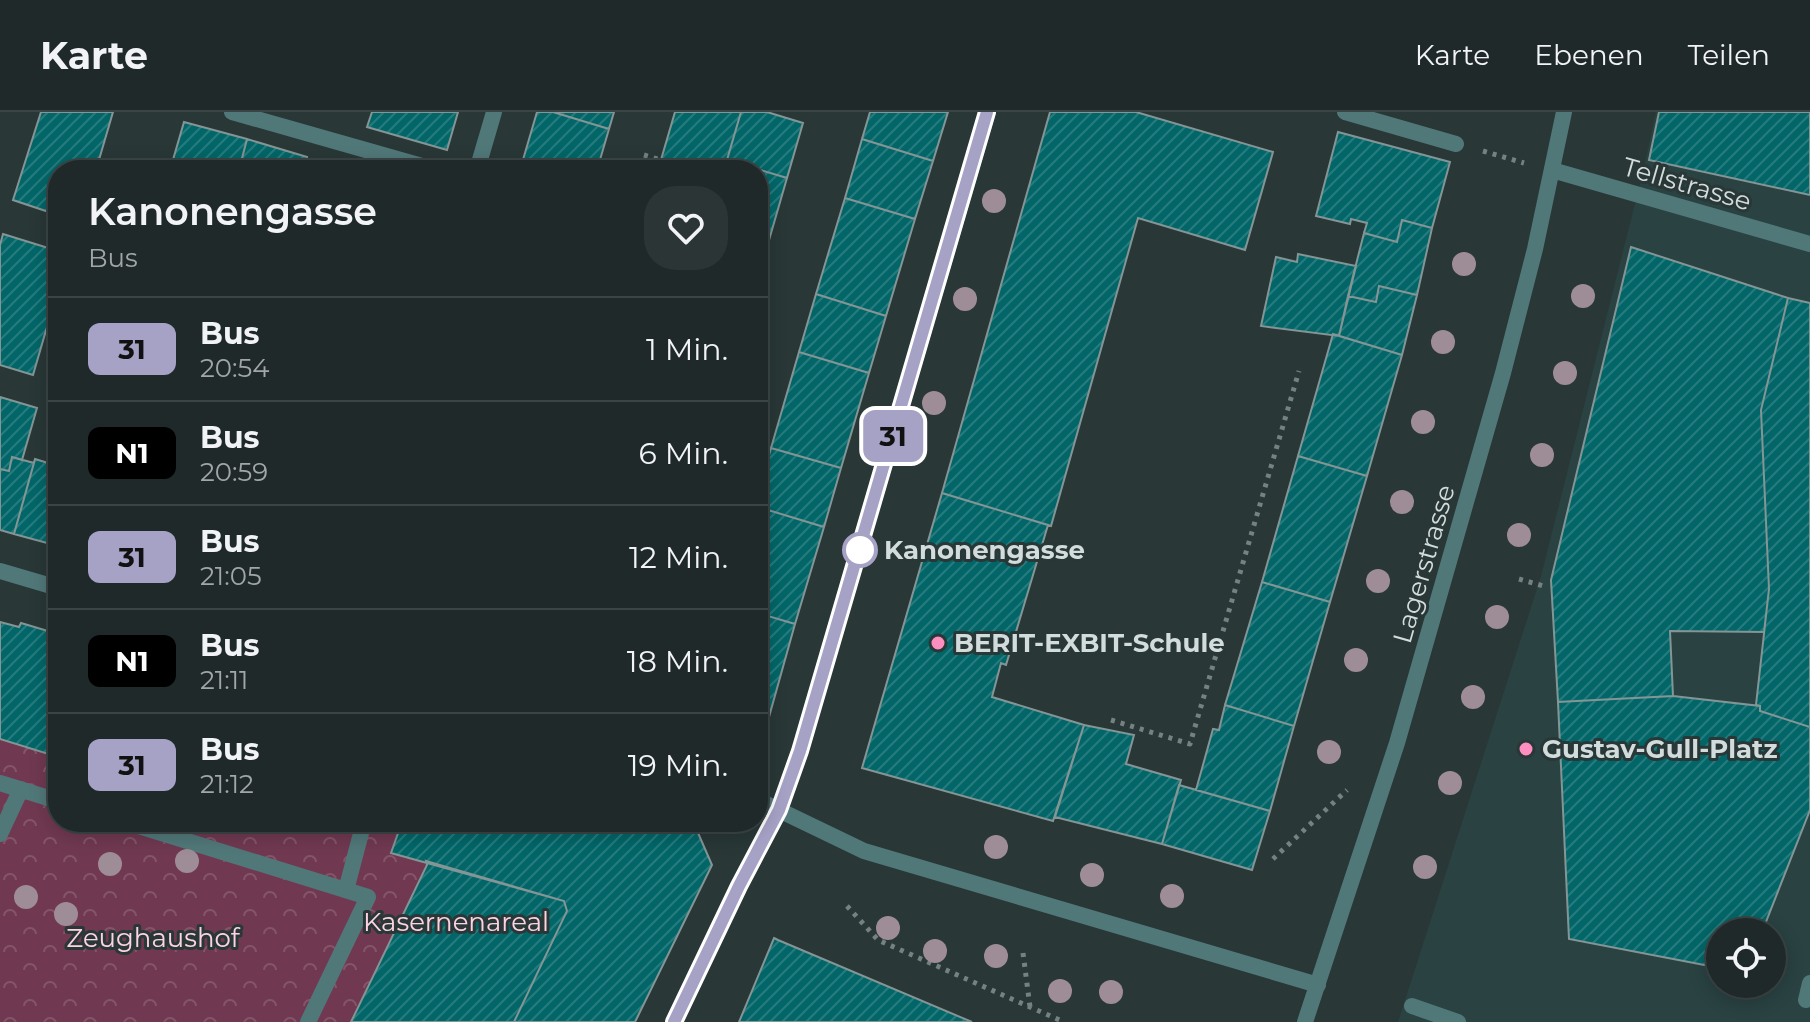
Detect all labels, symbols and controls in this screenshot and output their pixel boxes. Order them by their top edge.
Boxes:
text: Karte [40,32,148,79]
text: Karte [1415,38,1490,72]
text: Ebenen [1534,38,1644,72]
text: Teilen [1688,38,1770,72]
street label: Tellstrasse [1619,150,1755,218]
button: heart [644,186,728,270]
text: Kanonengasse [88,188,377,235]
text: Bus [88,242,138,274]
text: Bus [200,315,260,352]
text: 1 Min. [646,331,728,368]
text: 31 [118,332,146,366]
text: 20:54 [200,352,269,384]
line badge: 31 [857,410,929,462]
text: Bus [200,419,260,456]
text: 31 [879,419,907,453]
text: 6 Min. [639,435,728,472]
text: N1 [115,436,149,470]
text: 20:59 [200,456,268,488]
street label: Lagerstrasse [1386,481,1462,647]
text: Bus [200,523,260,560]
marker: Kanonengasse [843,533,877,567]
place label: Kanonengasse [884,534,1085,566]
text: 12 Min. [629,539,728,576]
text: 31 [118,540,146,574]
text: 21:05 [200,560,262,592]
text: Bus [200,627,260,664]
place label: BERIT-EXBIT-Schule [954,627,1225,659]
marker: BERIT-EXBIT-Schule [929,634,947,652]
text: 18 Min. [627,643,728,680]
text: N1 [115,644,149,678]
text: 21:11 [200,664,248,696]
text: Bus [200,731,260,768]
place label: Gustav-Gull-Platz [1542,733,1778,765]
marker: Gustav-Gull-Platz [1517,740,1535,758]
text: 19 Min. [628,747,728,784]
text: 31 [118,748,146,782]
text: 21:12 [200,768,254,800]
park label: Kasernenareal [363,906,549,938]
map controls [1706,918,1786,998]
button: locate [1706,918,1786,998]
park label: Zeughaushof [66,922,241,954]

